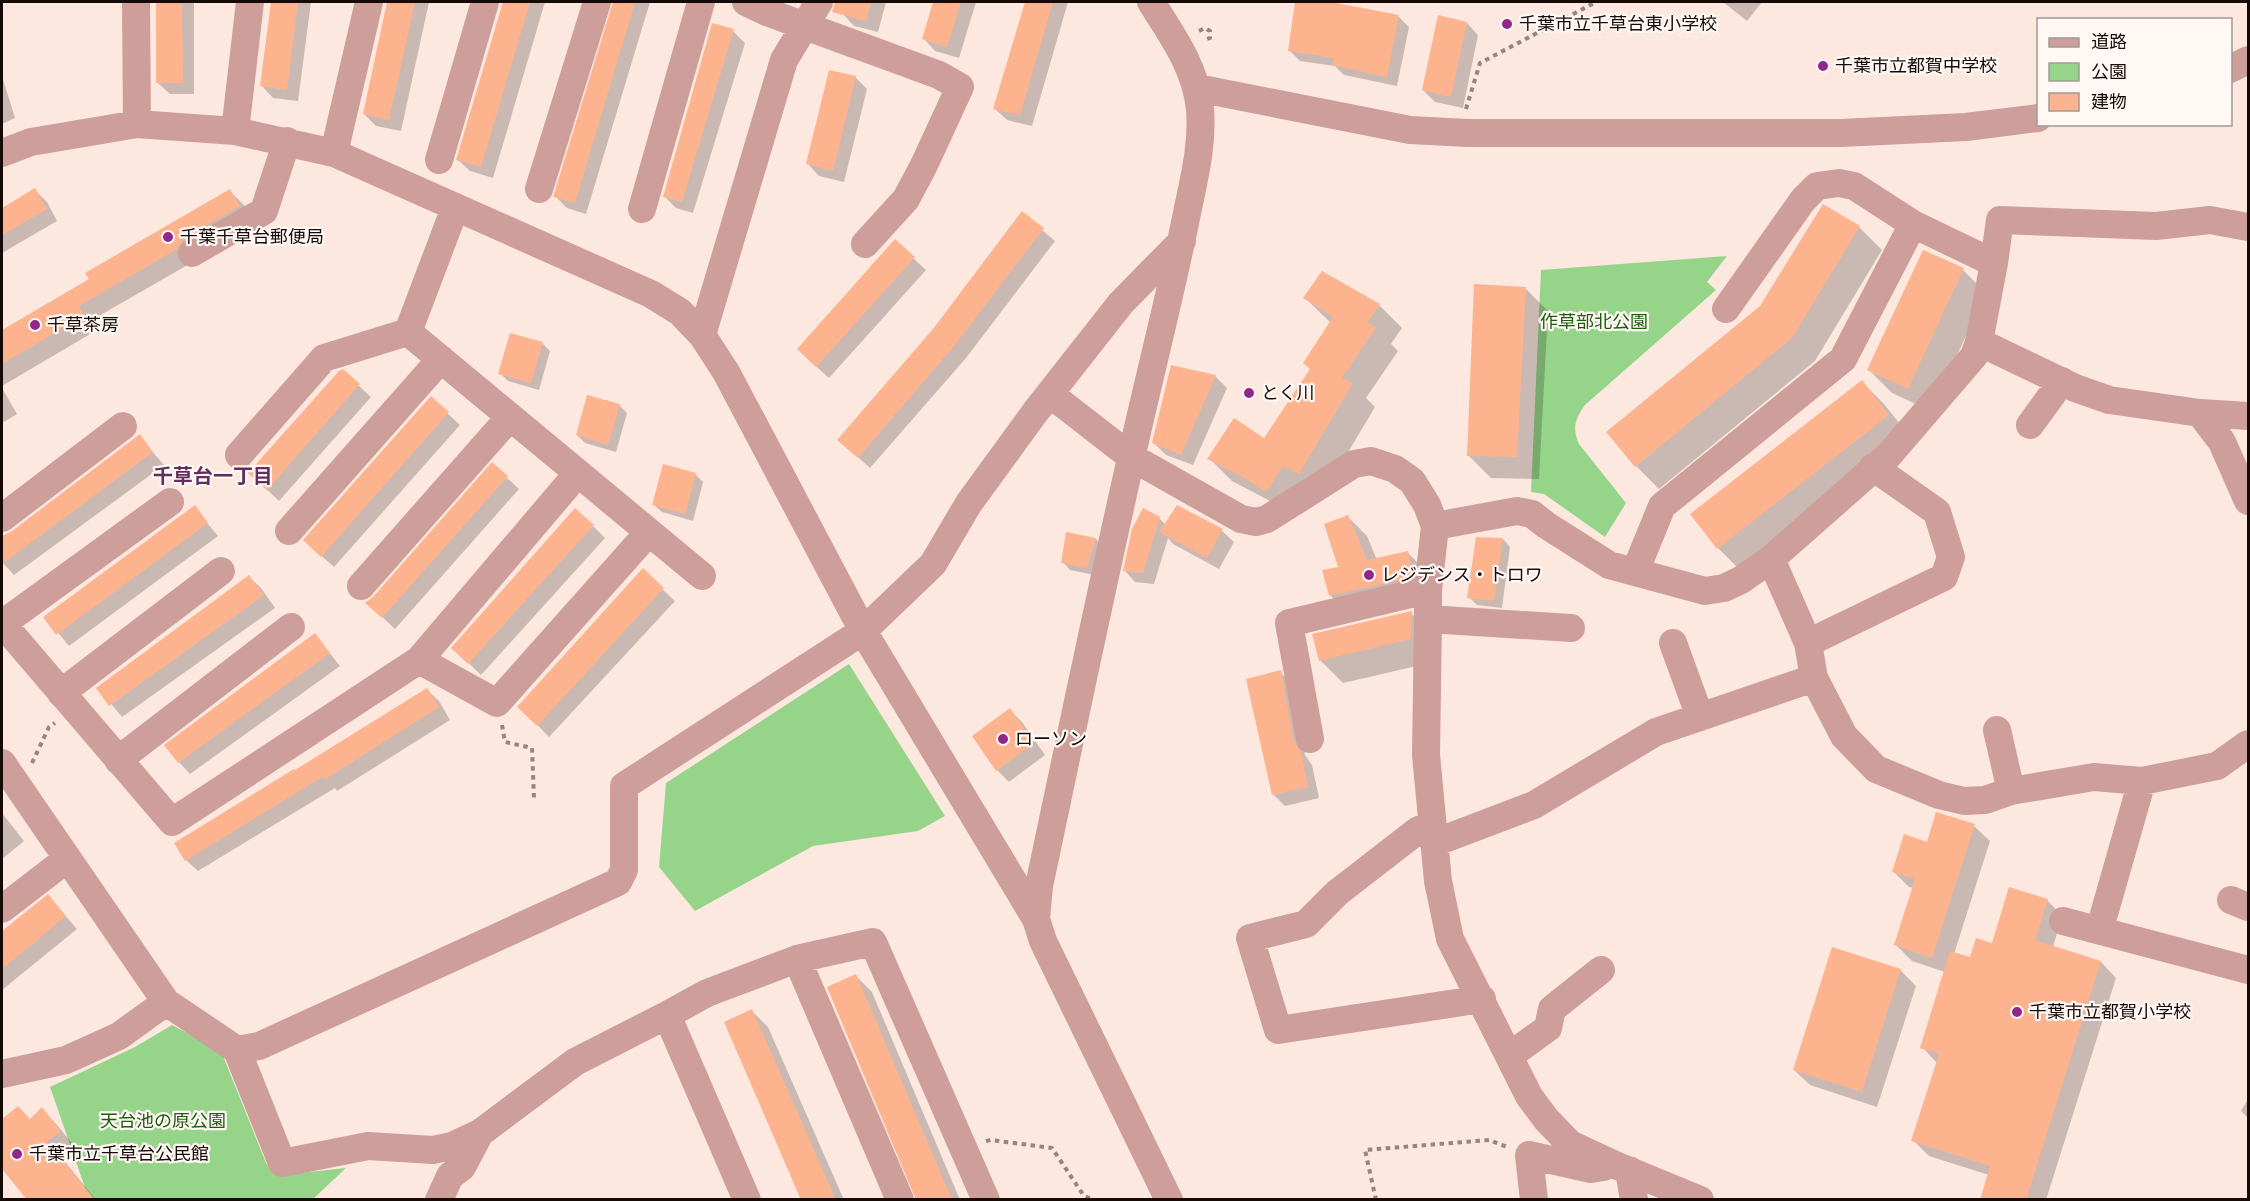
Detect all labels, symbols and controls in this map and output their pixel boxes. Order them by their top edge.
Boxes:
place label: 千葉市立千草台東小学校 [1519,13,1717,35]
marker: 千葉市立千草台東小学校 [1500,17,1514,31]
legend [2037,18,2232,126]
text: 道路 [2091,31,2127,53]
place label: 千葉市立都賀中学校 [1835,55,1997,77]
marker: 千葉市立都賀中学校 [1816,59,1830,73]
text: 公園 [2091,61,2127,83]
text: 建物 [2091,91,2127,113]
place label: 千葉千草台郵便局 [180,226,324,248]
marker: 千葉千草台郵便局 [161,230,175,244]
park label: 作草部北公園 [1540,311,1648,333]
place label: 千草茶房 [47,314,119,336]
marker: 千草茶房 [28,318,42,332]
place label: とく川 [1261,382,1314,404]
marker: とく川 [1242,386,1256,400]
district label: 千草台一丁目 [153,464,273,489]
place label: レジデンス・トロワ [1381,564,1543,586]
marker: レジデンス・トロワ [1362,568,1376,582]
place label: ローソン [1015,728,1087,750]
marker: ローソン [996,732,1010,746]
place label: 千葉市立都賀小学校 [2029,1001,2191,1023]
marker: 千葉市立都賀小学校 [2010,1005,2024,1019]
park label: 天台池の原公園 [100,1110,226,1132]
place label: 千葉市立千草台公民館 [29,1143,209,1165]
marker: 千葉市立千草台公民館 [10,1147,24,1161]

